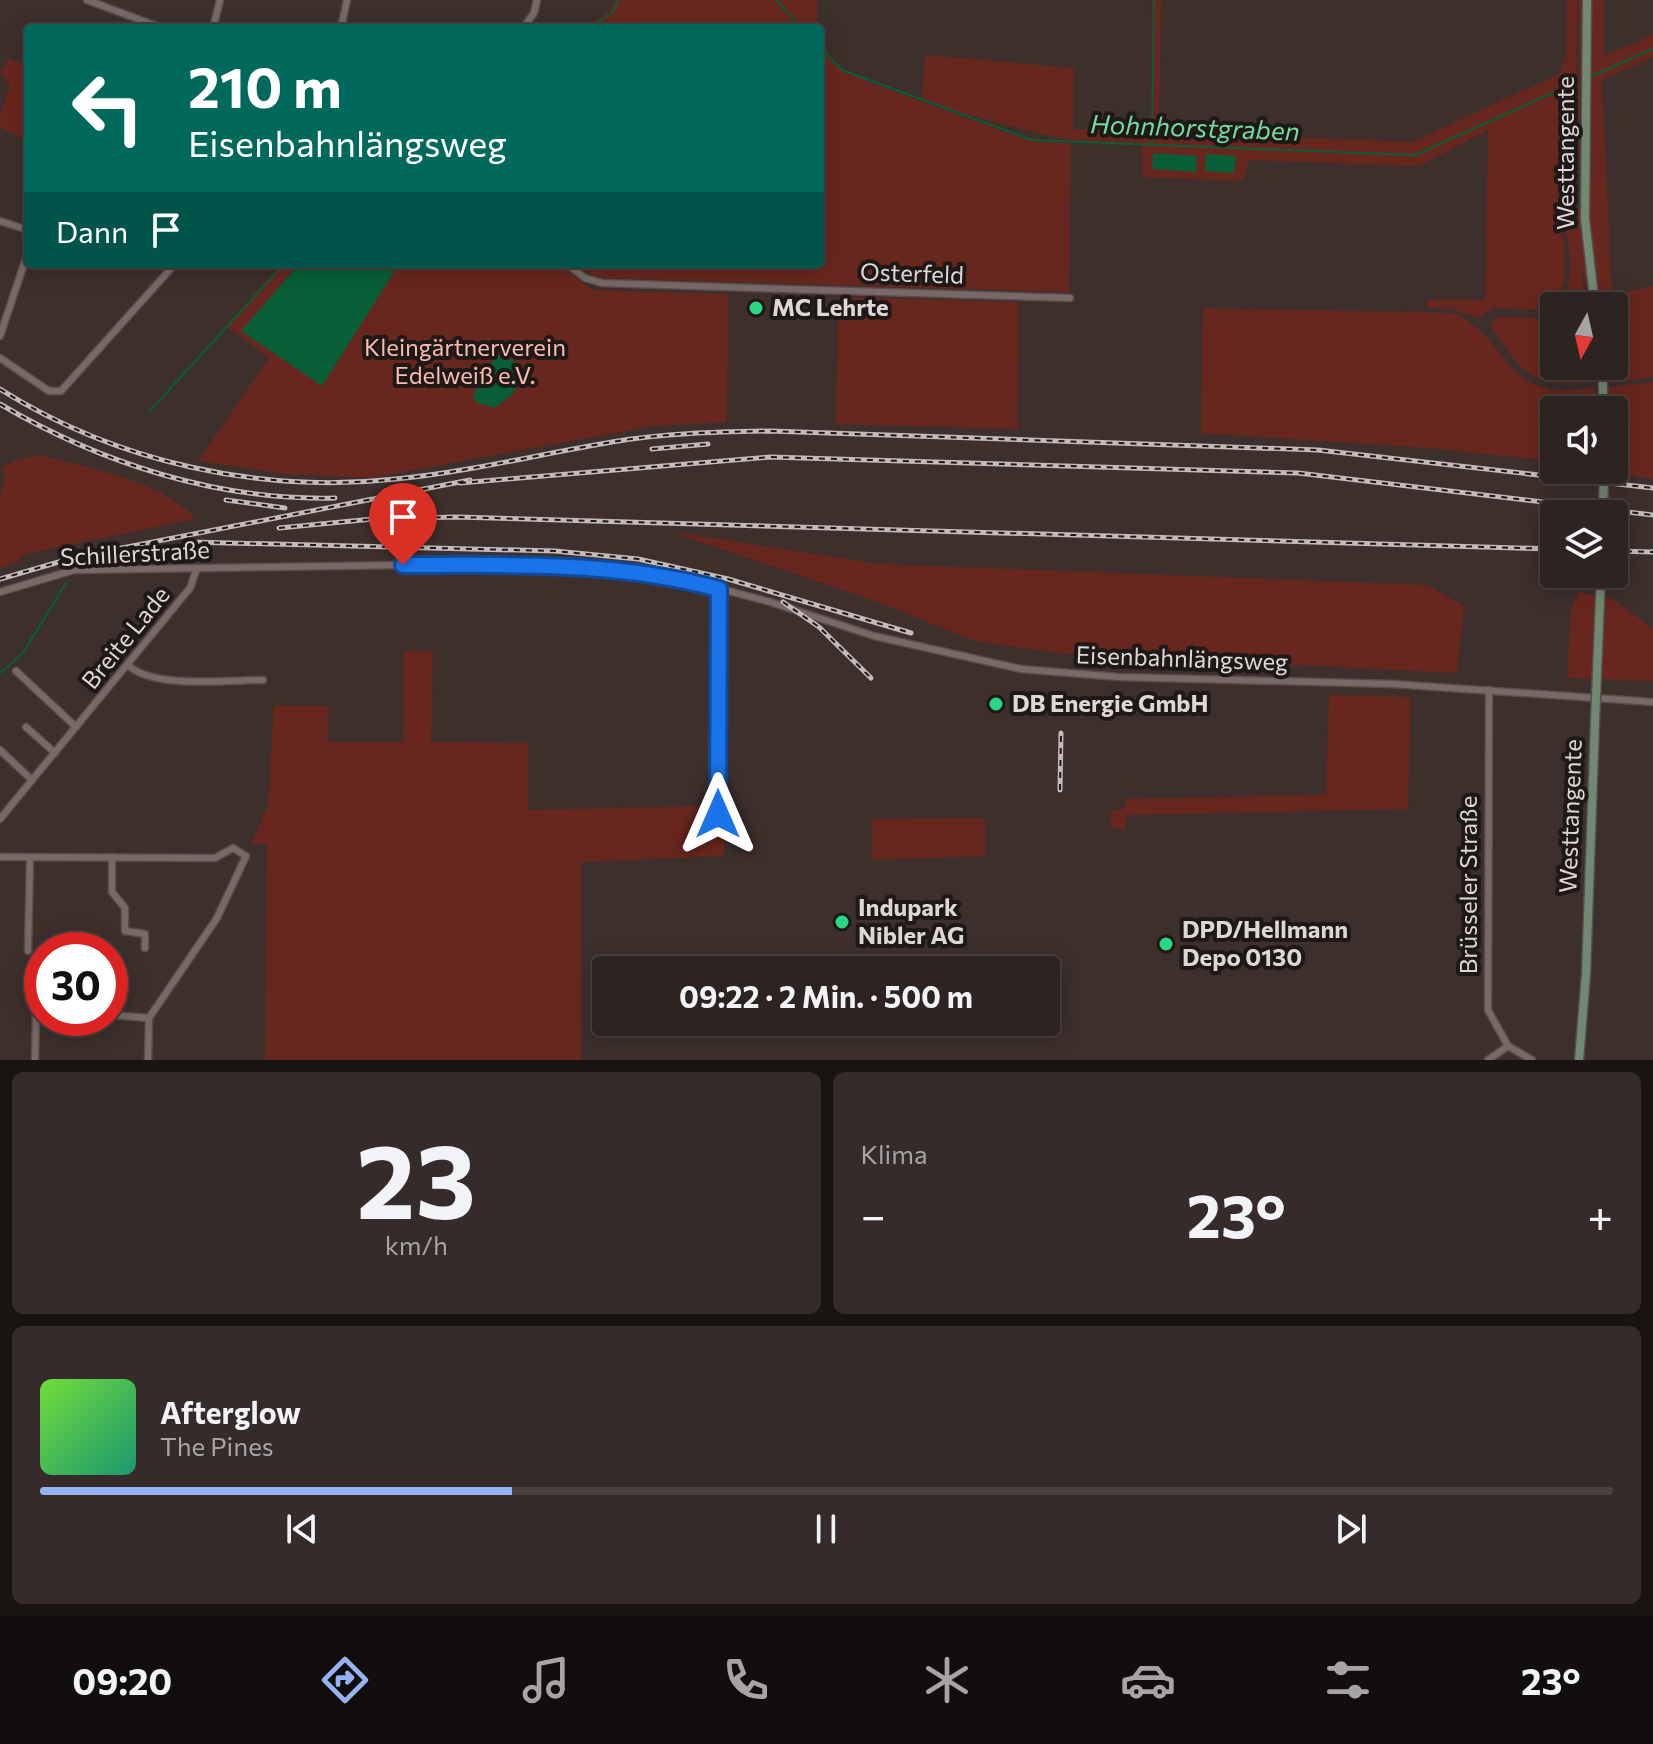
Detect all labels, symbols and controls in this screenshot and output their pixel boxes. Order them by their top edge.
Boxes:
text: 210 m [188,51,342,120]
icon: left [56,56,160,160]
street label: Westtangente [1550,76,1579,230]
water label: Hohnhorstgraben [1090,107,1300,146]
text: Eisenbahnlängsweg [188,120,507,164]
icon: arrive [144,208,188,252]
text: Dann [56,212,128,249]
street label: Osterfeld [860,256,964,289]
place label: MC Lehrte [772,292,889,321]
north arrow [1540,292,1628,380]
map controls [1540,292,1628,588]
marker: MC Lehrte [747,299,765,317]
park label: Kleingärtnerverein Edelweiß e.V. [364,332,566,389]
button: sound [1540,396,1628,484]
pin [369,483,437,565]
icon: arrive [381,495,425,539]
button: layers [1540,500,1628,588]
street label: Schillerstraße [59,534,210,571]
street label: Breite Lade [75,580,175,694]
street label: Eisenbahnlängsweg [1075,639,1289,676]
place label: DB Energie GmbH [1012,688,1209,717]
marker: DB Energie GmbH [987,695,1005,713]
street label: Westtangente [1552,739,1587,893]
position arrow [676,772,760,856]
street label: Brüsseler Straße [1453,796,1482,974]
place label: Indupark Nibler AG [858,892,965,949]
marker: Indupark Nibler AG [833,913,851,931]
place label: DPD/Hellmann Depo 0130 [1182,914,1348,971]
speed limit sign: 30 [24,932,128,1036]
marker: DPD/Hellmann Depo 0130 [1157,935,1175,953]
text: 09:22 · 2 Min. · 500 m [679,977,973,1014]
text: 23 [356,1113,476,1240]
text: Klima [861,1138,928,1169]
text: 23° [1187,1177,1286,1250]
text: − [861,1187,886,1241]
text: + [1587,1187,1613,1241]
text: km/h [385,1229,448,1260]
text: Afterglow [160,1393,301,1430]
text: The Pines [160,1430,274,1461]
icon: previous [280,1507,324,1551]
icon: pause [804,1507,848,1551]
icon: next [1329,1507,1373,1551]
icon: directions [317,1652,373,1708]
icon: music [518,1652,574,1708]
icon: phone [718,1652,774,1708]
icon: climate [919,1652,975,1708]
icon: car [1120,1652,1176,1708]
icon: filters [1320,1652,1376,1708]
text: 09:20 [72,1658,172,1702]
text: 23° [1521,1658,1581,1702]

